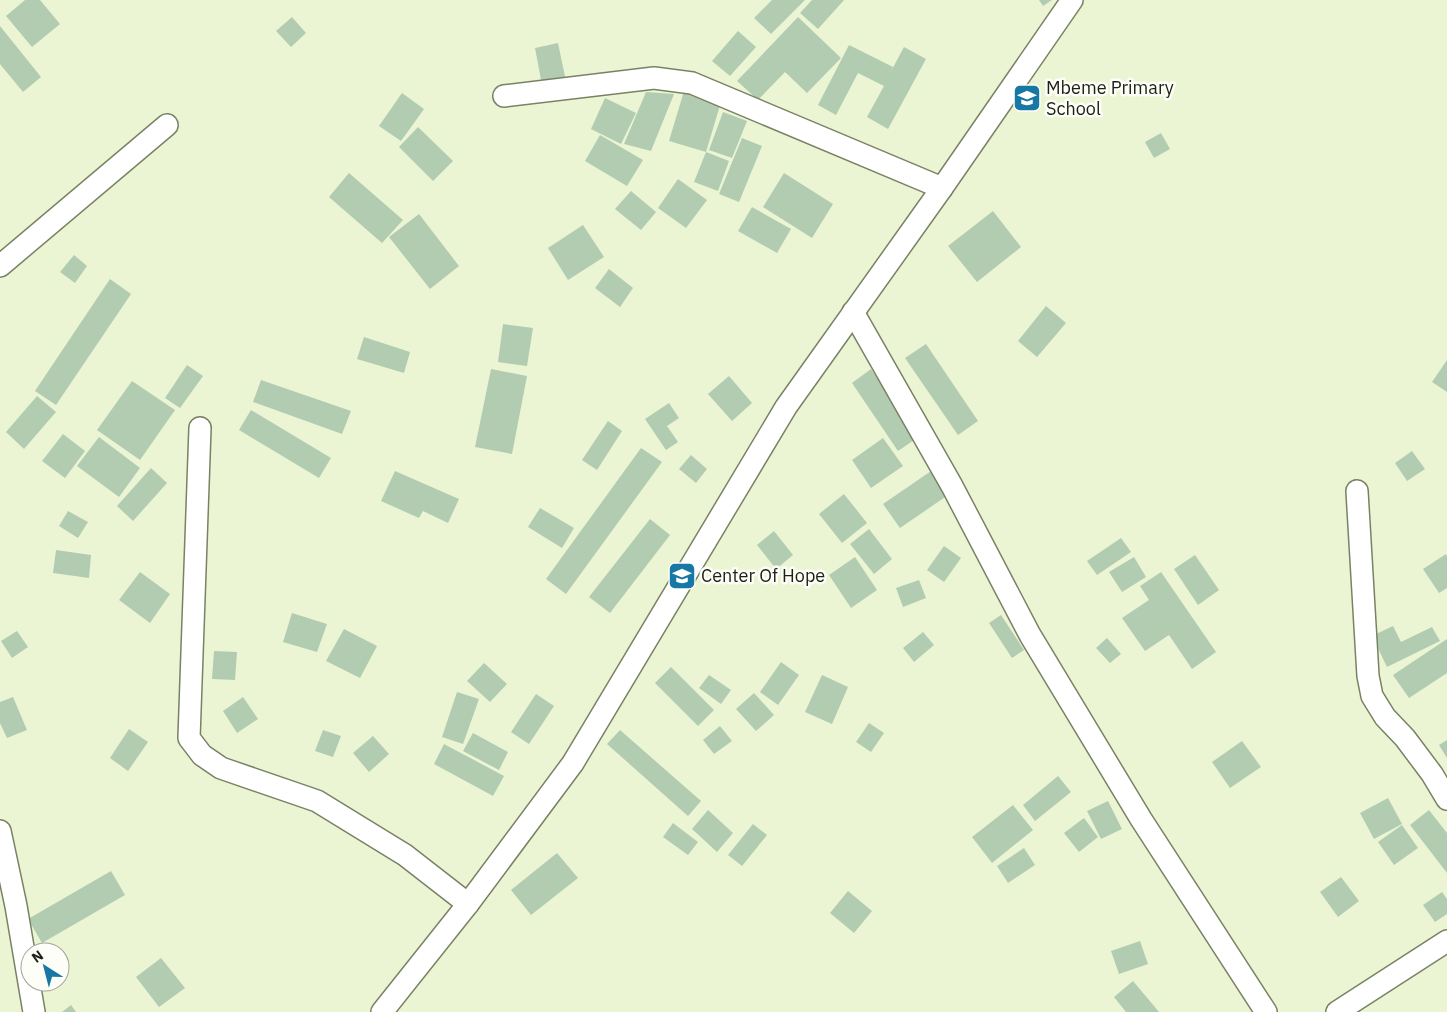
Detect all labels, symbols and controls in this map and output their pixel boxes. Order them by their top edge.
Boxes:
place label: Mbeme Primary School [1046,76,1174,120]
school or university icon: Mbeme Primary School [1012,83,1042,113]
school or university icon: Center Of Hope [667,561,697,591]
place label: Center Of Hope [701,564,825,587]
north arrow [20,942,70,992]
text: N [28,946,47,967]

